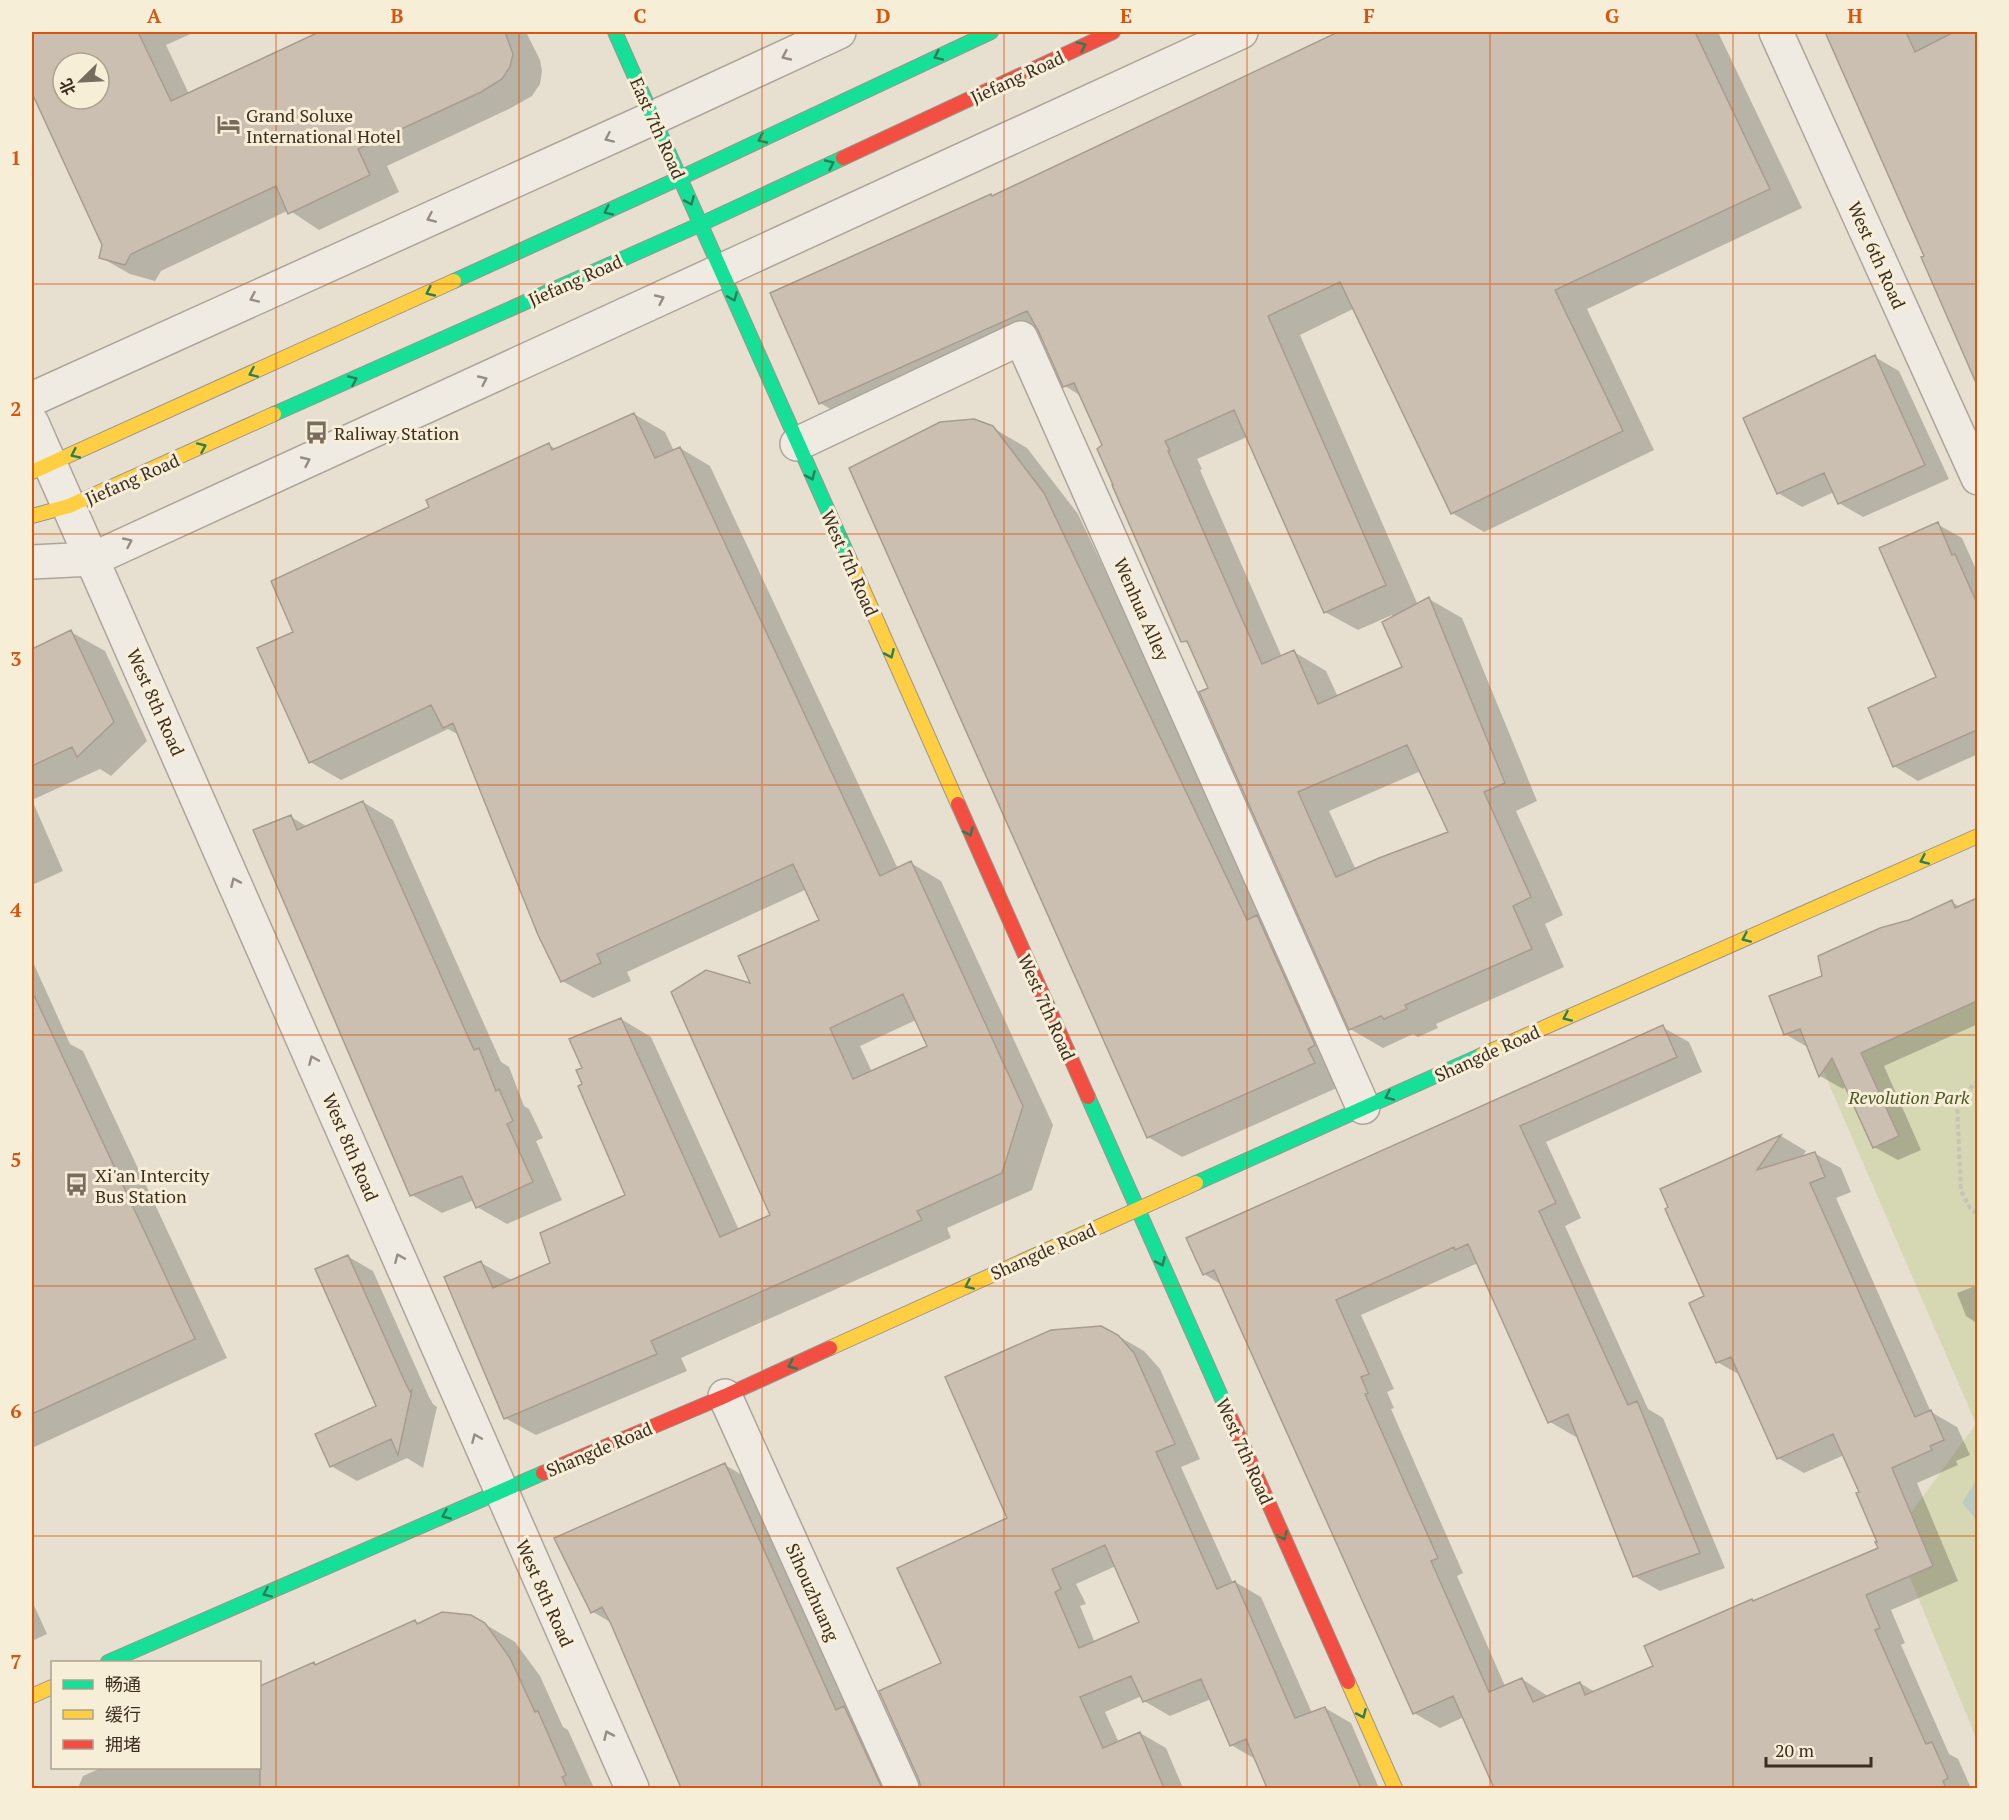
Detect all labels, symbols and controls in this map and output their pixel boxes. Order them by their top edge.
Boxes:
text: A [147,2,162,29]
text: B [391,2,404,29]
text: C [633,2,647,29]
text: D [876,2,890,29]
text: E [1120,2,1132,29]
text: F [1363,2,1375,29]
text: G [1605,2,1619,29]
text: H [1847,2,1863,29]
one-way arrow [1076,41,1087,53]
street label: Jiefang Road [966,45,1068,109]
one-way arrow [782,49,793,61]
one-way arrow [934,49,945,61]
north arrow [51,51,111,111]
street label: East 7th Road [625,73,691,183]
text: 北 [54,75,81,99]
place label: Grand Soluxe International Hotel [246,103,401,148]
hotel icon: Grand Soluxe International Hotel [215,112,241,138]
one-way arrow [605,131,616,143]
one-way arrow [757,132,768,144]
text: 1 [10,144,22,171]
one-way arrow [823,159,834,171]
one-way arrow [683,195,695,206]
street label: West 6th Road [1843,198,1911,312]
one-way arrow [603,203,614,215]
one-way arrow [427,211,438,223]
street label: Jiefang Road [524,249,626,311]
one-way arrow [426,284,437,296]
one-way arrow [726,290,738,301]
one-way arrow [249,291,260,303]
one-way arrow [654,294,665,306]
one-way arrow [248,365,259,377]
one-way arrow [347,375,358,387]
one-way arrow [476,375,487,387]
text: 2 [10,395,22,422]
bus stop icon: Raliway Station [303,420,329,446]
place label: Raliway Station [334,421,460,445]
one-way arrow [196,443,207,455]
one-way arrow [71,446,82,458]
street label: Jiefang Road [81,448,183,510]
one-way arrow [299,457,310,469]
one-way arrow [804,469,816,480]
street label: West 7th Road [816,506,884,620]
one-way arrow [122,538,133,550]
street label: Wenhua Alley [1109,554,1176,665]
text: 3 [10,645,22,672]
street label: West 8th Road [122,645,190,759]
one-way arrow [883,647,895,658]
one-way arrow [962,826,974,837]
one-way arrow [1919,852,1930,864]
one-way arrow [230,877,242,888]
text: 4 [10,896,22,923]
one-way arrow [1741,931,1752,943]
street label: West 7th Road [1013,950,1081,1064]
one-way arrow [1563,1010,1574,1022]
street label: Shangde Road [1430,1019,1544,1087]
one-way arrow [309,1056,321,1067]
park label: Revolution Park [1847,1085,1970,1109]
street label: West 8th Road [318,1089,384,1205]
one-way arrow [1384,1089,1395,1101]
text: 5 [10,1146,22,1173]
place label: Xi'an Intercity Bus Station [95,1163,210,1208]
bus stop icon: Xi'an Intercity Bus Station [64,1172,90,1198]
street label: Shangde Road [986,1217,1100,1285]
one-way arrow [394,1254,406,1265]
one-way arrow [1154,1255,1166,1266]
one-way arrow [965,1277,976,1289]
one-way arrow [787,1358,798,1370]
street label: West 7th Road [1211,1394,1279,1508]
text: 6 [10,1397,22,1424]
street label: Shangde Road [542,1416,656,1482]
one-way arrow [472,1433,484,1444]
one-way arrow [441,1507,452,1519]
one-way arrow [1275,1530,1287,1541]
street label: West 8th Road [511,1536,579,1650]
street label: Sihouzhuang [781,1539,845,1645]
one-way arrow [263,1585,274,1597]
text: 7 [10,1648,22,1675]
legend [51,1661,261,1769]
text: 畅通 [105,1672,141,1696]
text: 缓行 [105,1702,141,1726]
one-way arrow [1354,1708,1366,1719]
one-way arrow [603,1730,615,1741]
scale bar [1766,1730,1871,1768]
text: 拥堵 [105,1732,141,1756]
text: 20 m [1775,1738,1815,1762]

